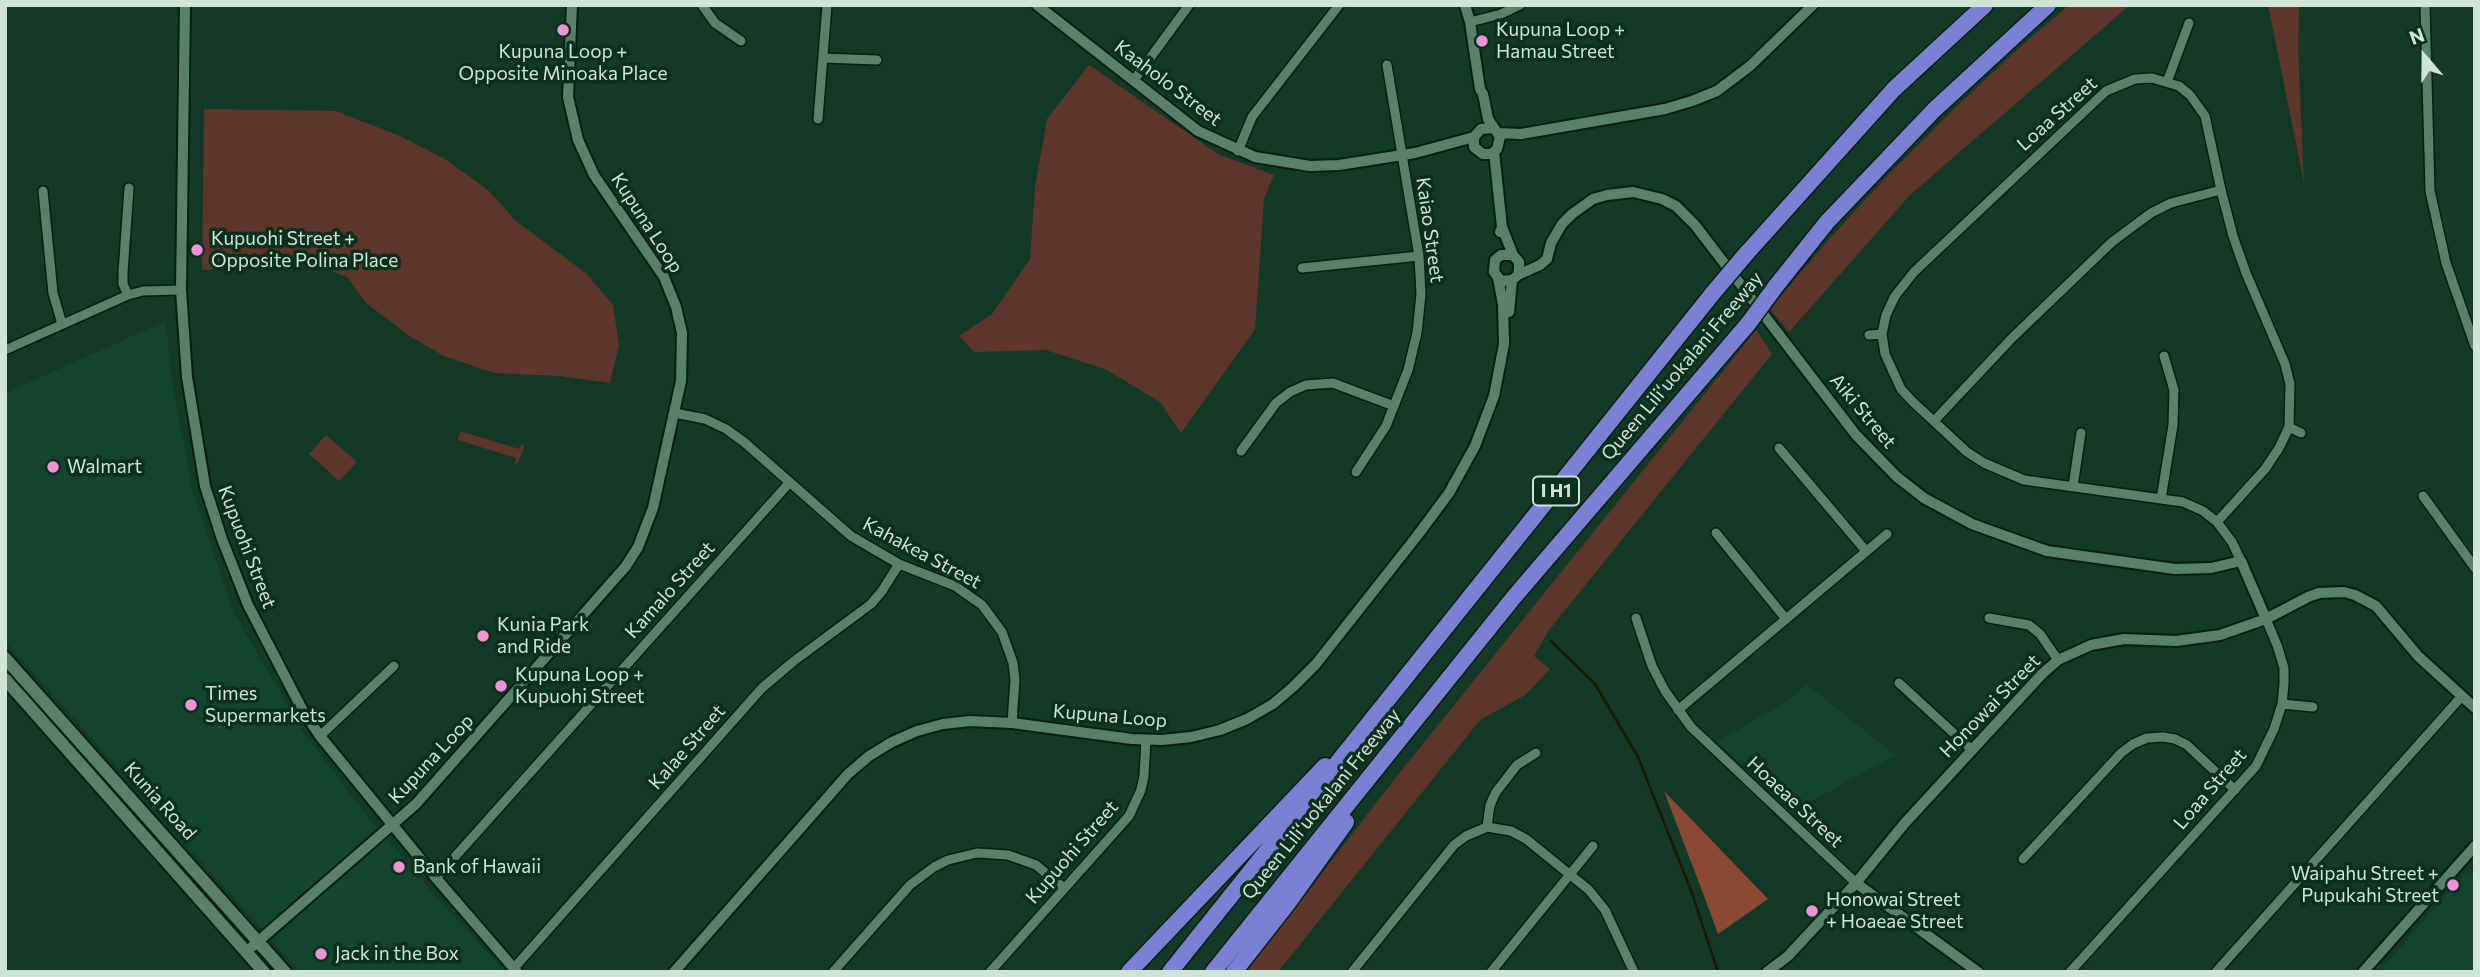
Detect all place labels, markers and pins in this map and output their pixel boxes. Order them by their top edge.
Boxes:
place label: Kupuna Loop + Hamau Street [1496,19,1625,63]
marker: Kupuna Loop + Opposite Minoaka Place [555,22,571,38]
marker: Kupuna Loop + Hamau Street [1474,33,1490,49]
place label: Kupuna Loop + Opposite Minoaka Place [458,41,668,85]
place label: Kupuohi Street + Opposite Polina Place [211,228,398,272]
marker: Kupuohi Street + Opposite Polina Place [189,242,205,258]
place label: Walmart [67,456,142,478]
marker: Walmart [45,459,61,475]
place label: Kunia Park and Ride [497,614,589,658]
marker: Kunia Park and Ride [475,628,491,644]
place label: Kupuna Loop + Kupuohi Street [515,664,644,708]
marker: Kupuna Loop + Kupuohi Street [493,678,509,694]
place label: Times Supermarkets [205,683,326,727]
marker: Times Supermarkets [183,697,199,713]
place label: Bank of Hawaii [413,856,541,878]
marker: Bank of Hawaii [391,859,407,875]
place label: Waipahu Street + Pupukahi Street [2291,863,2439,907]
marker: Waipahu Street + Pupukahi Street [2445,877,2461,893]
place label: Honowai Street + Hoaeae Street [1826,889,1964,933]
marker: Honowai Street + Hoaeae Street [1804,903,1820,919]
place label: Jack in the Box [335,943,459,965]
marker: Jack in the Box [313,946,329,962]

